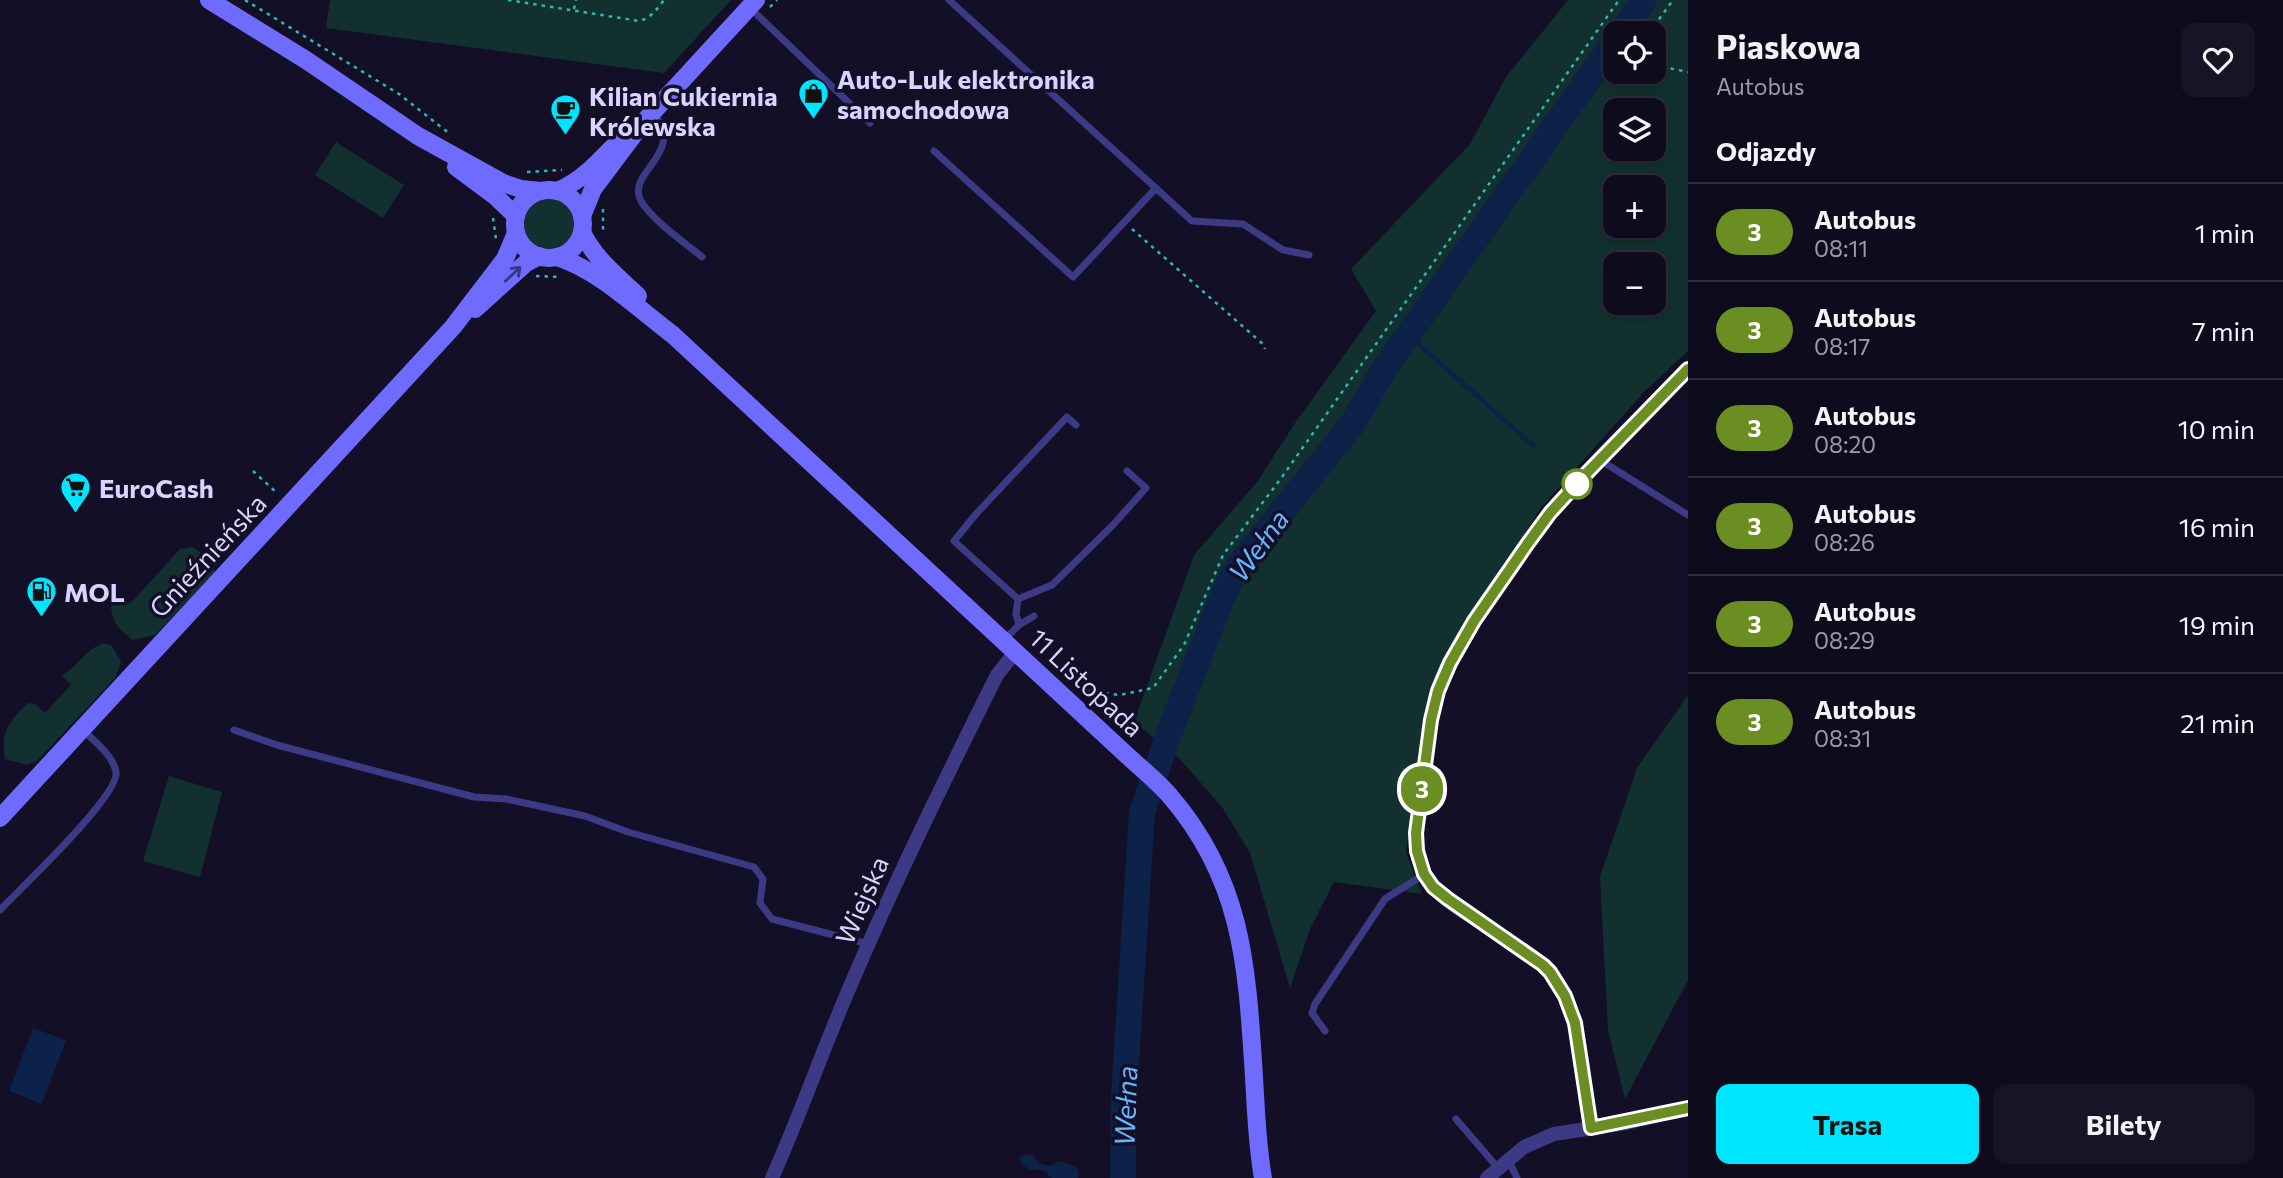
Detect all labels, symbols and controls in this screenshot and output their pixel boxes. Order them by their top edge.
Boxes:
map controls [1603,21,1666,315]
button: locate [1603,21,1666,84]
button: heart [2181,23,2255,97]
text: Piaskowa [1716,25,1861,66]
place label: Auto-Luk elektronika samochodowa [837,63,1095,124]
text: Autobus [1716,72,1804,100]
shop icon: Auto-Luk elektronika samochodowa [797,76,831,120]
place label: Kilian Cukiernia Królewska [589,80,778,141]
cafe icon: Kilian Cukiernia Królewska [549,93,583,137]
button: layers [1603,98,1666,161]
text: Odjazdy [1716,135,1816,166]
button: + [1603,175,1666,238]
text: Autobus [1814,203,1916,234]
text: 3 [1748,217,1761,246]
text: 1 min [2195,217,2255,248]
text: 08:11 [1814,234,1868,262]
button: − [1603,252,1666,315]
one-way arrow [504,266,522,282]
text: Autobus [1814,301,1916,332]
text: 3 [1748,315,1761,344]
text: 7 min [2192,315,2255,346]
text: 08:17 [1814,332,1870,360]
text: Autobus [1814,399,1916,430]
text: 3 [1748,413,1761,442]
text: 10 min [2178,413,2255,444]
text: 08:20 [1814,430,1876,458]
unlabelled marker [1562,469,1592,499]
supermarket icon: EuroCash [59,470,93,514]
place label: EuroCash [99,472,214,503]
street label: Gnieźnieńska [142,487,272,623]
text: Autobus [1814,497,1916,528]
water label: Wełna [1221,502,1295,588]
text: 3 [1748,511,1761,540]
text: 16 min [2179,511,2255,542]
text: 08:26 [1814,528,1875,556]
fuel station icon: MOL [24,574,58,618]
place label: MOL [64,576,125,607]
text: Autobus [1814,595,1916,626]
text: 3 [1748,609,1761,638]
text: 19 min [2179,609,2255,640]
street label: 11 Listopada [1024,622,1150,742]
text: 08:29 [1814,626,1875,654]
text: Autobus [1814,693,1916,724]
text: 3 [1748,707,1761,736]
text: 21 min [2180,707,2255,738]
text: 08:31 [1814,724,1871,752]
line badge: 3 [1399,766,1445,812]
text: 3 [1415,774,1429,803]
street label: Wiejska [828,851,894,949]
water label: Wełna [1107,1065,1143,1147]
button: Trasa [1716,1084,1979,1164]
button: Bilety [1993,1084,2255,1164]

